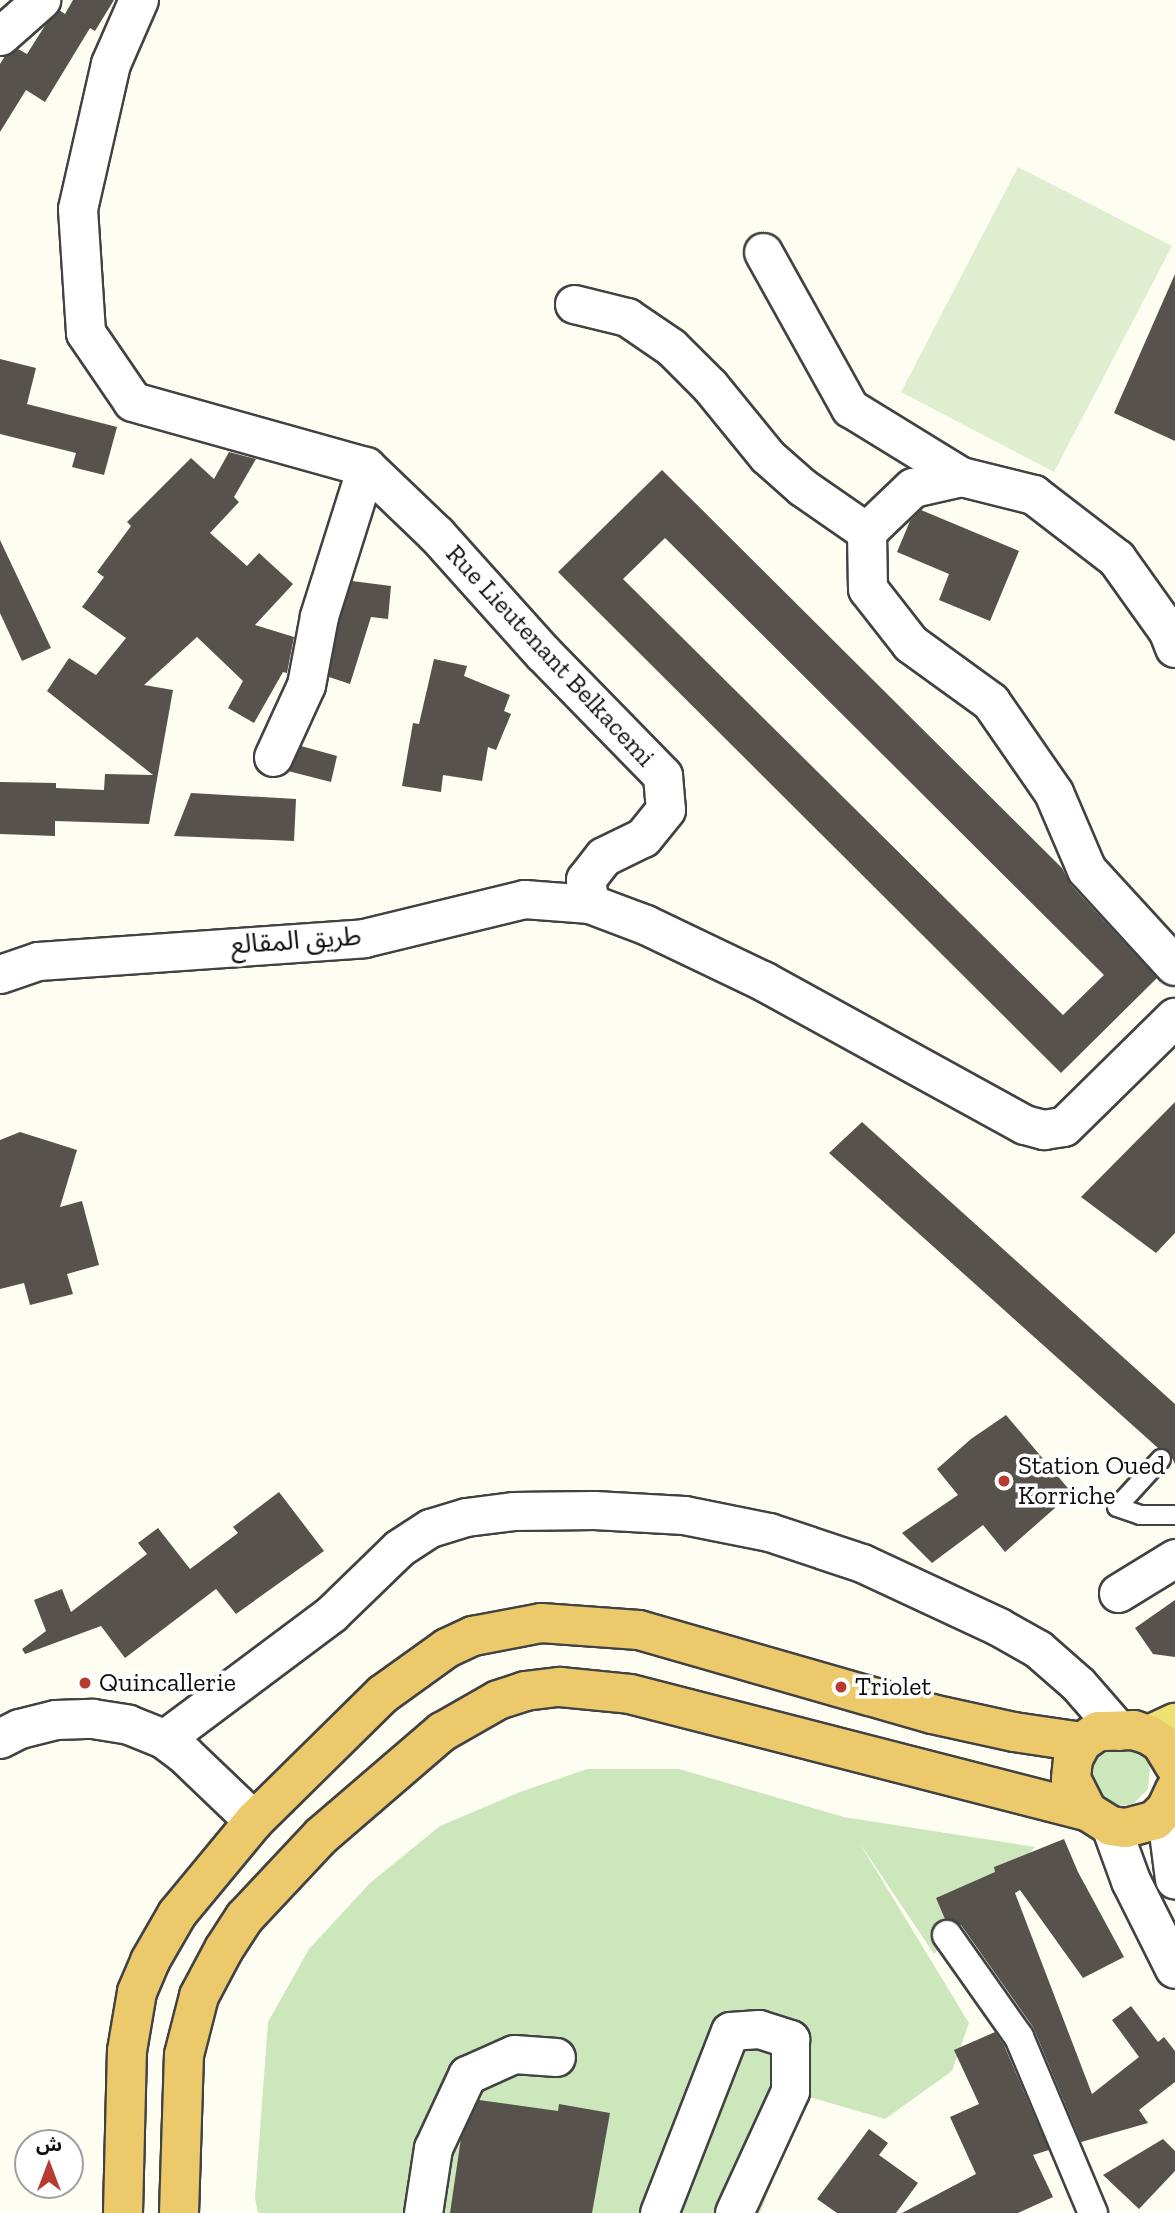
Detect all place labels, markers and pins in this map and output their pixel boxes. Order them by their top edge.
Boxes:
place label: Station Oued Korriche [1018,1450,1165,1512]
marker: Station Oued Korriche [996,1473,1012,1489]
place label: Quincallerie [99,1667,236,1699]
place label: Triolet [855,1671,931,1703]
marker: Quincallerie [77,1675,93,1691]
marker: Triolet [833,1679,849,1695]

